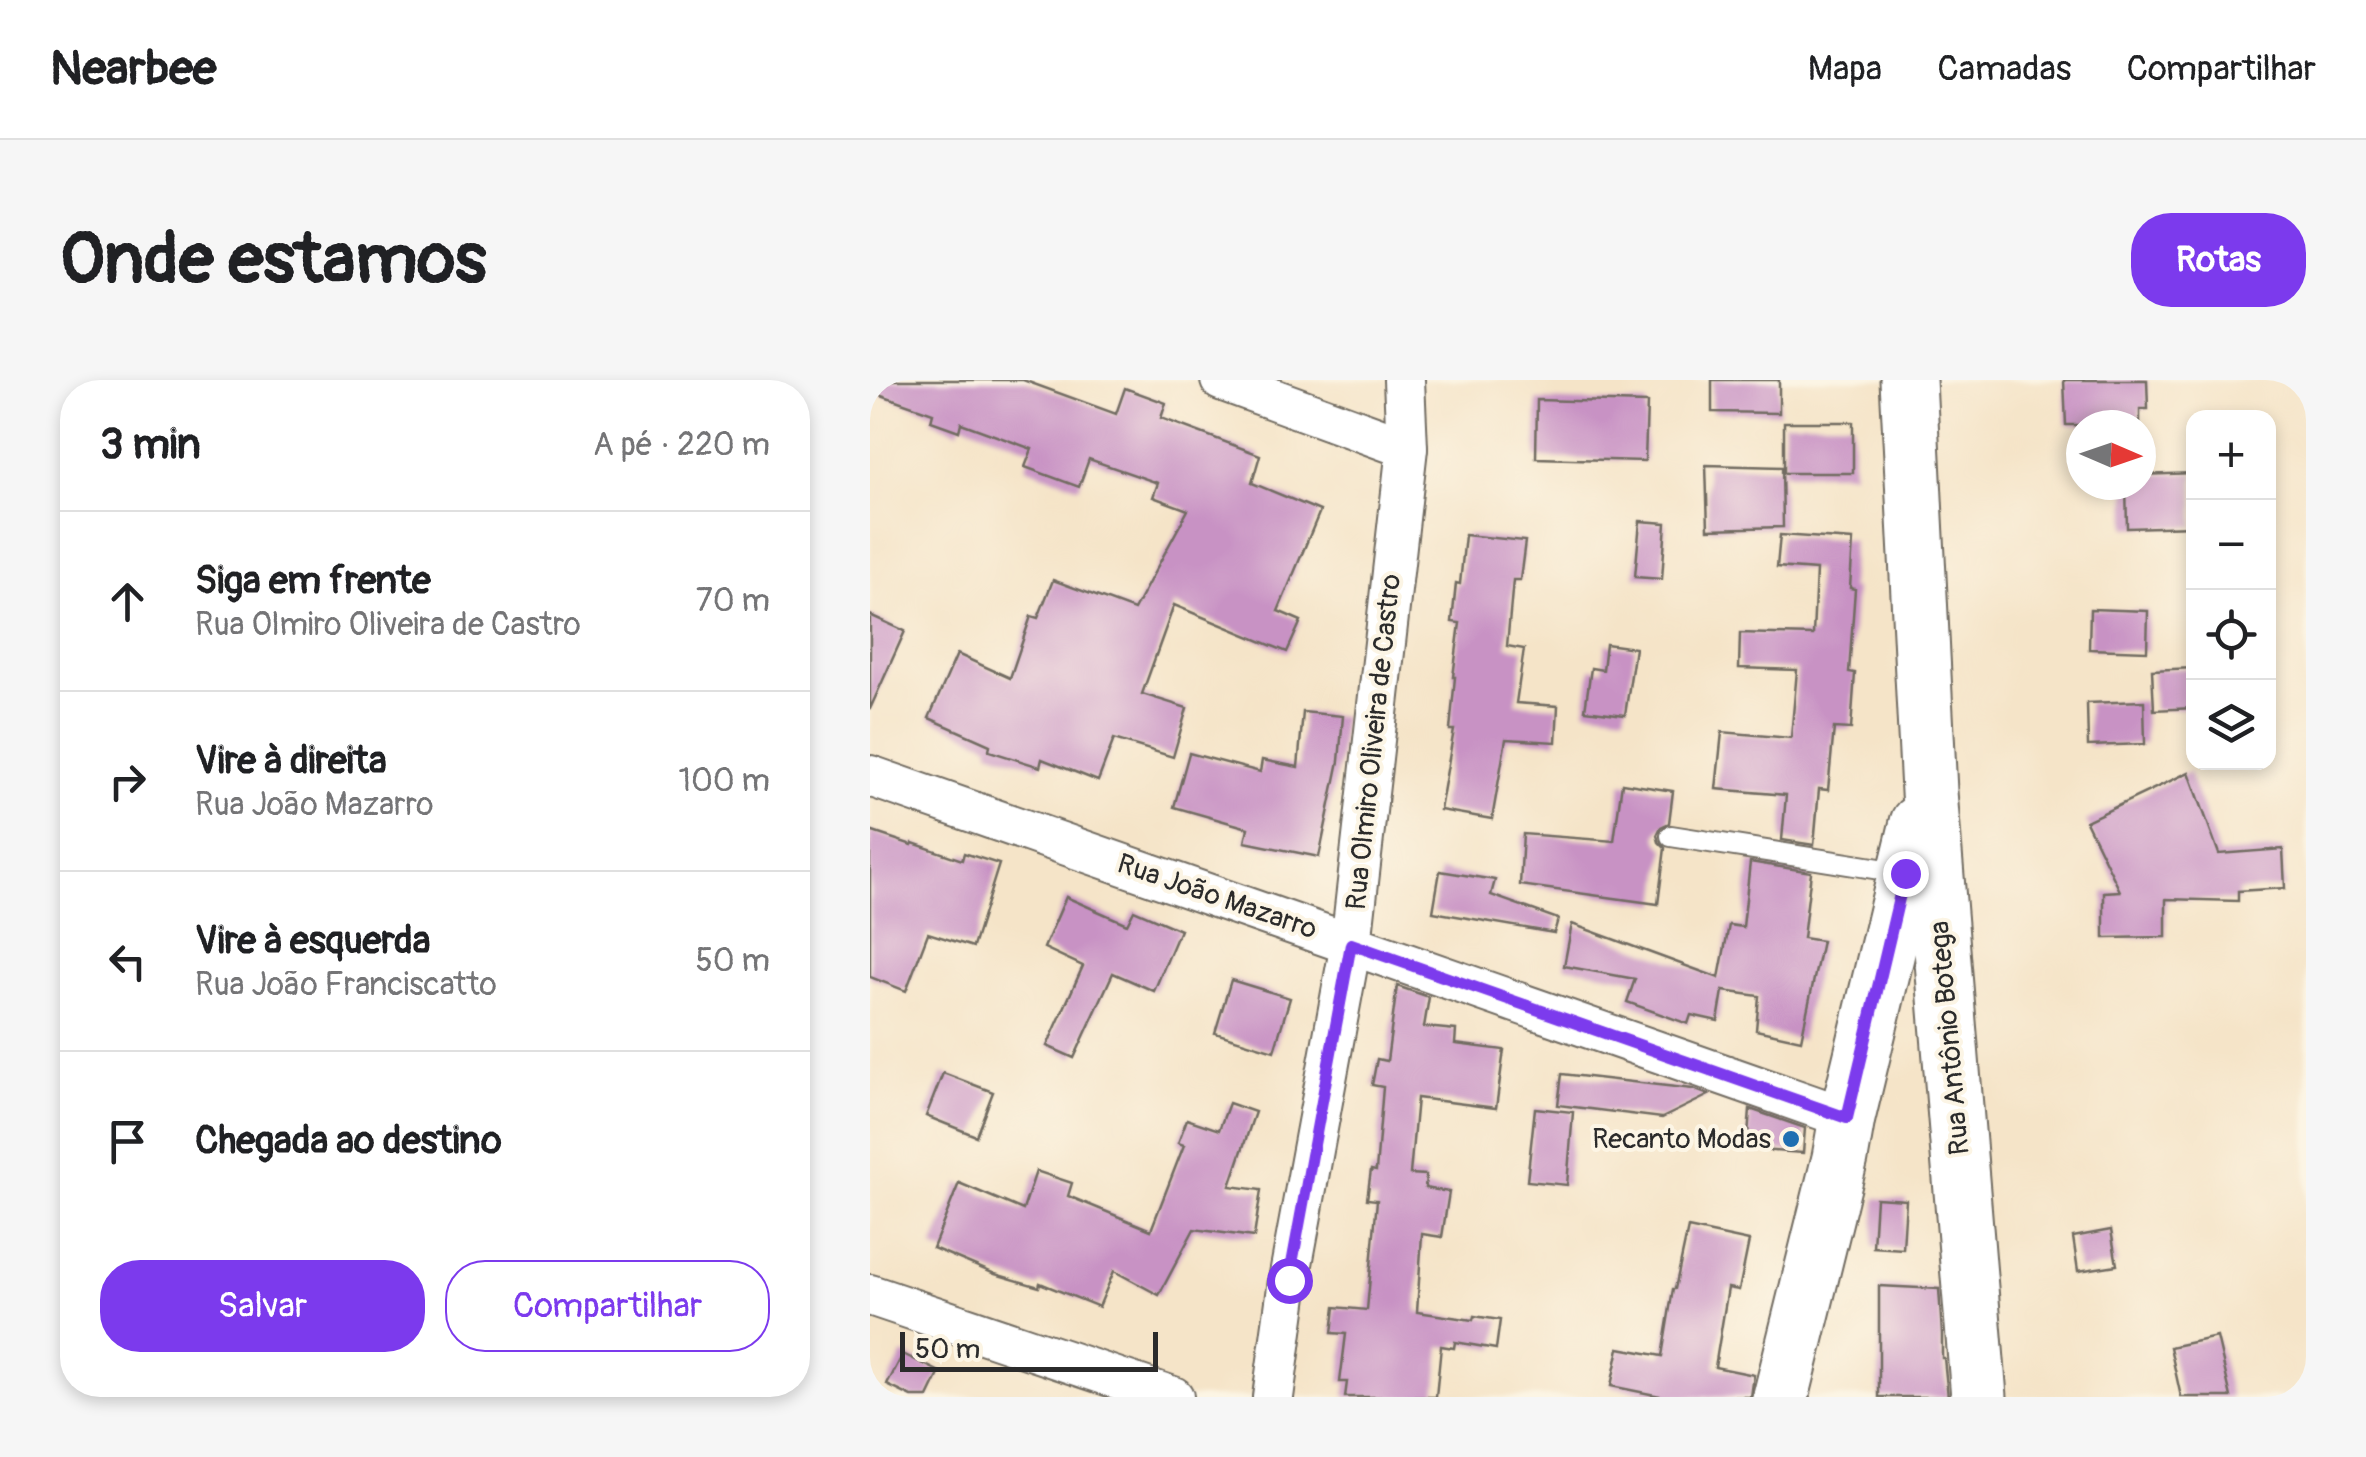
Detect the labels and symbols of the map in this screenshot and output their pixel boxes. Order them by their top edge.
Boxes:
north arrow [2066,410,2156,500]
street label: Rua Olmiro Oliveira de Castro [1339,572,1409,912]
street label: Rua João Mazarro [1113,846,1321,948]
route end [1883,851,1929,897]
street label: Rua Antônio Botega [1922,920,1978,1156]
place label: Recanto Modas [1592,1122,1771,1157]
marker: Recanto Modas [1780,1128,1802,1150]
route start [1267,1258,1313,1304]
scale bar [900,1327,1158,1371]

